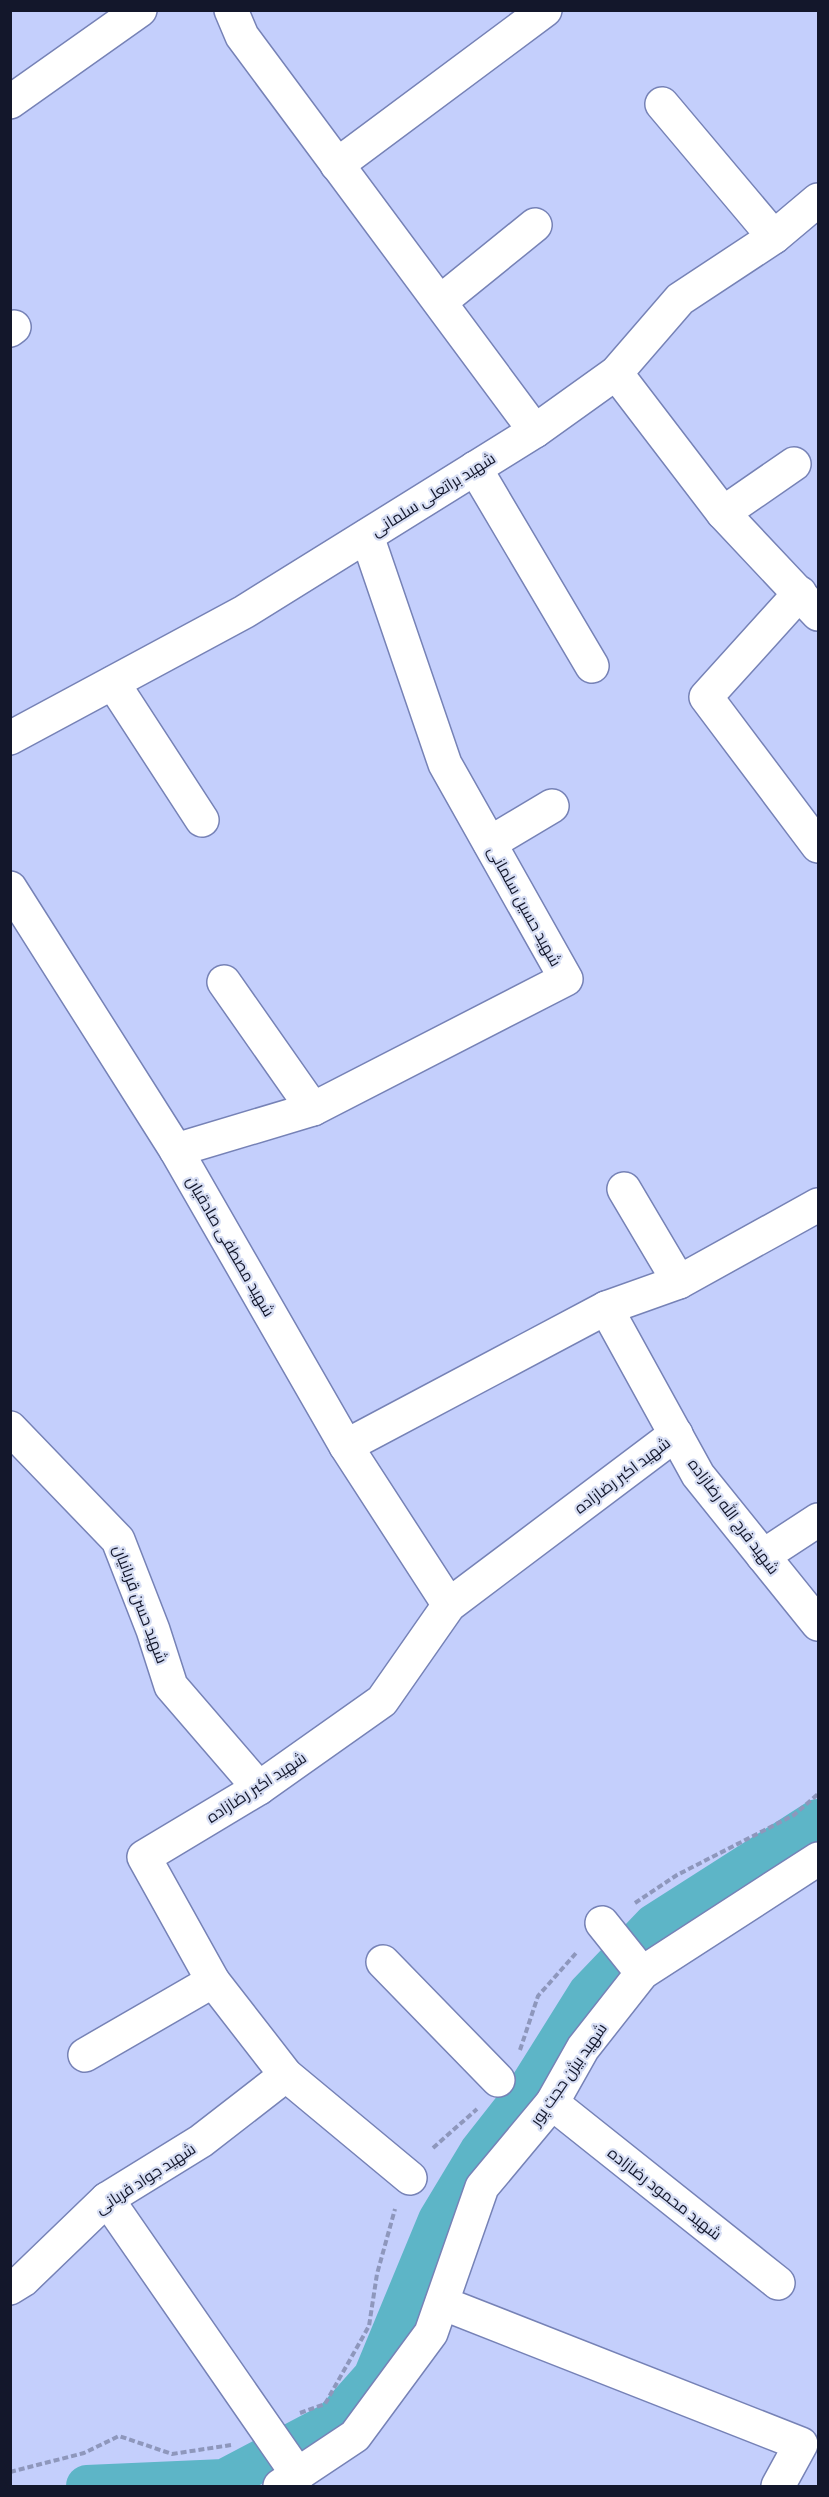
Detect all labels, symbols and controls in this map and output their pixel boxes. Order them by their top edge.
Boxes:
street label: شهید براتعلی سلمانی [367,448,499,541]
street label: شهید حسین سلمانی [483,842,566,970]
street label: شهید مصطفی صادقیان [182,1172,280,1321]
street label: شهید اکبر رضازاده [570,1432,675,1518]
street label: شهید فرج الله رضازاده [682,1454,784,1579]
street label: شهید حسن قربانیان [108,1542,173,1666]
street label: شهید اکبر رضازاده [202,1747,310,1828]
street label: شهید بیژن حجت پور [525,2019,613,2131]
street label: شهید جواد قربانی [91,2138,200,2219]
street label: شهید محمود رضازاده [603,2142,726,2245]

